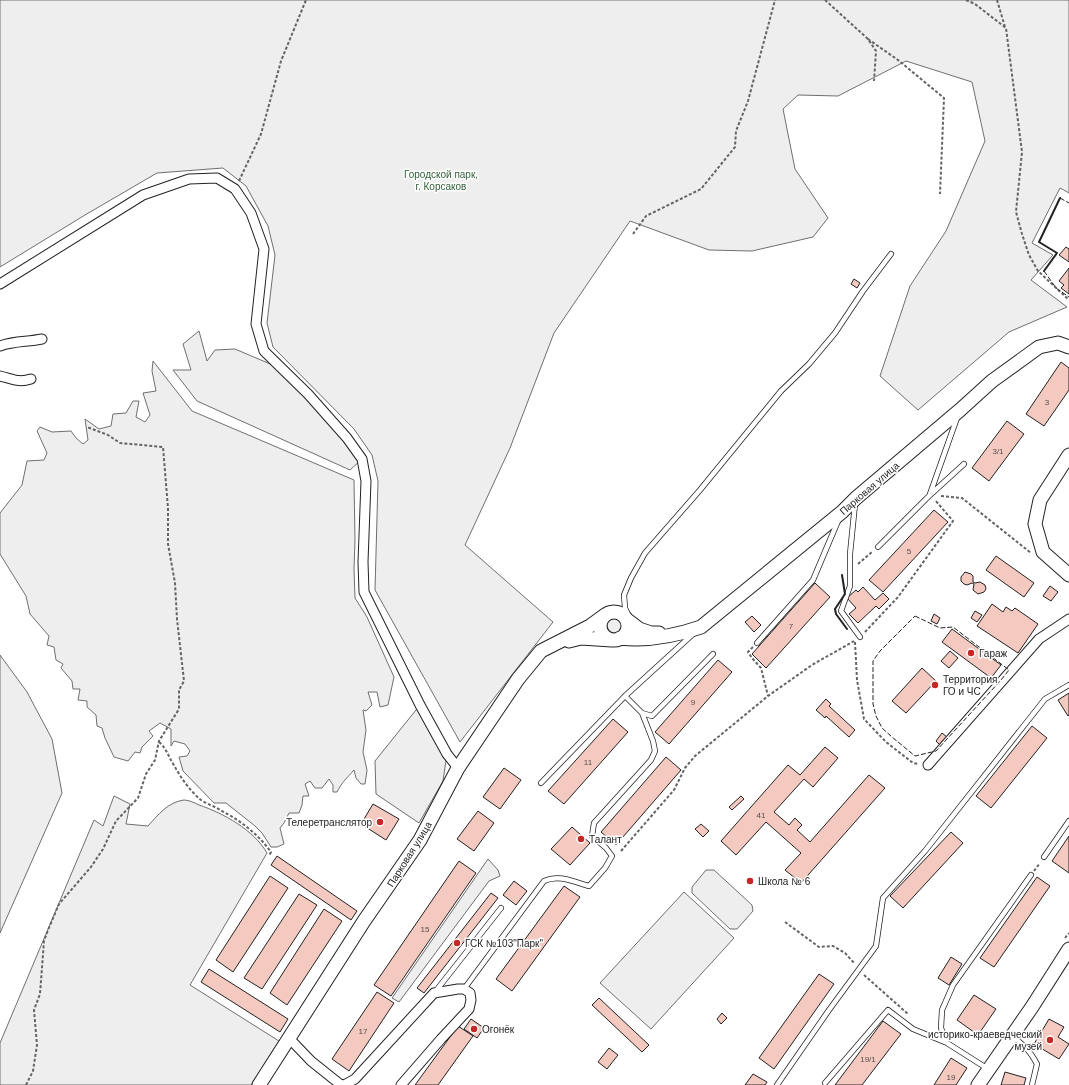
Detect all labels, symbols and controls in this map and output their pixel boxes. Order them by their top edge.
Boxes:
park label: Городской парк, г. Корсаков [404,169,478,192]
house number: 3 [1045,398,1050,407]
house number: 3/1 [992,447,1004,456]
street label: Парковая улица [837,459,901,517]
house number: 5 [907,547,912,556]
house number: 7 [789,622,794,631]
marker: Гараж [966,648,976,658]
place label: Гараж [979,648,1008,659]
place label: Территория ГО и ЧС [943,674,997,697]
marker: Территория ГО и ЧС [930,680,940,690]
house number: 9 [691,698,696,707]
house number: 11 [584,758,593,767]
house number: 41 [757,811,766,820]
place label: Телеретранслятор [286,817,372,828]
marker: Телеретранслятор [375,817,385,827]
street label: Парковая улица [385,819,434,889]
marker: Талант [576,834,586,844]
place label: Талант [589,834,622,845]
marker: Школа № 6 [745,876,755,886]
place label: Школа № 6 [758,876,811,887]
house number: 15 [421,925,430,934]
marker: ГСК №103"Парк" [452,938,462,948]
place label: ГСК №103"Парк" [465,938,543,949]
marker: Огонёк [469,1024,479,1034]
place label: Огонёк [482,1024,515,1035]
house number: 17 [359,1027,368,1036]
place label: историко-краеведческий музей [928,1029,1042,1052]
marker: историко-краеведческий музей [1045,1035,1055,1045]
house number: 19/1 [860,1055,876,1064]
house number: 19 [947,1073,956,1082]

